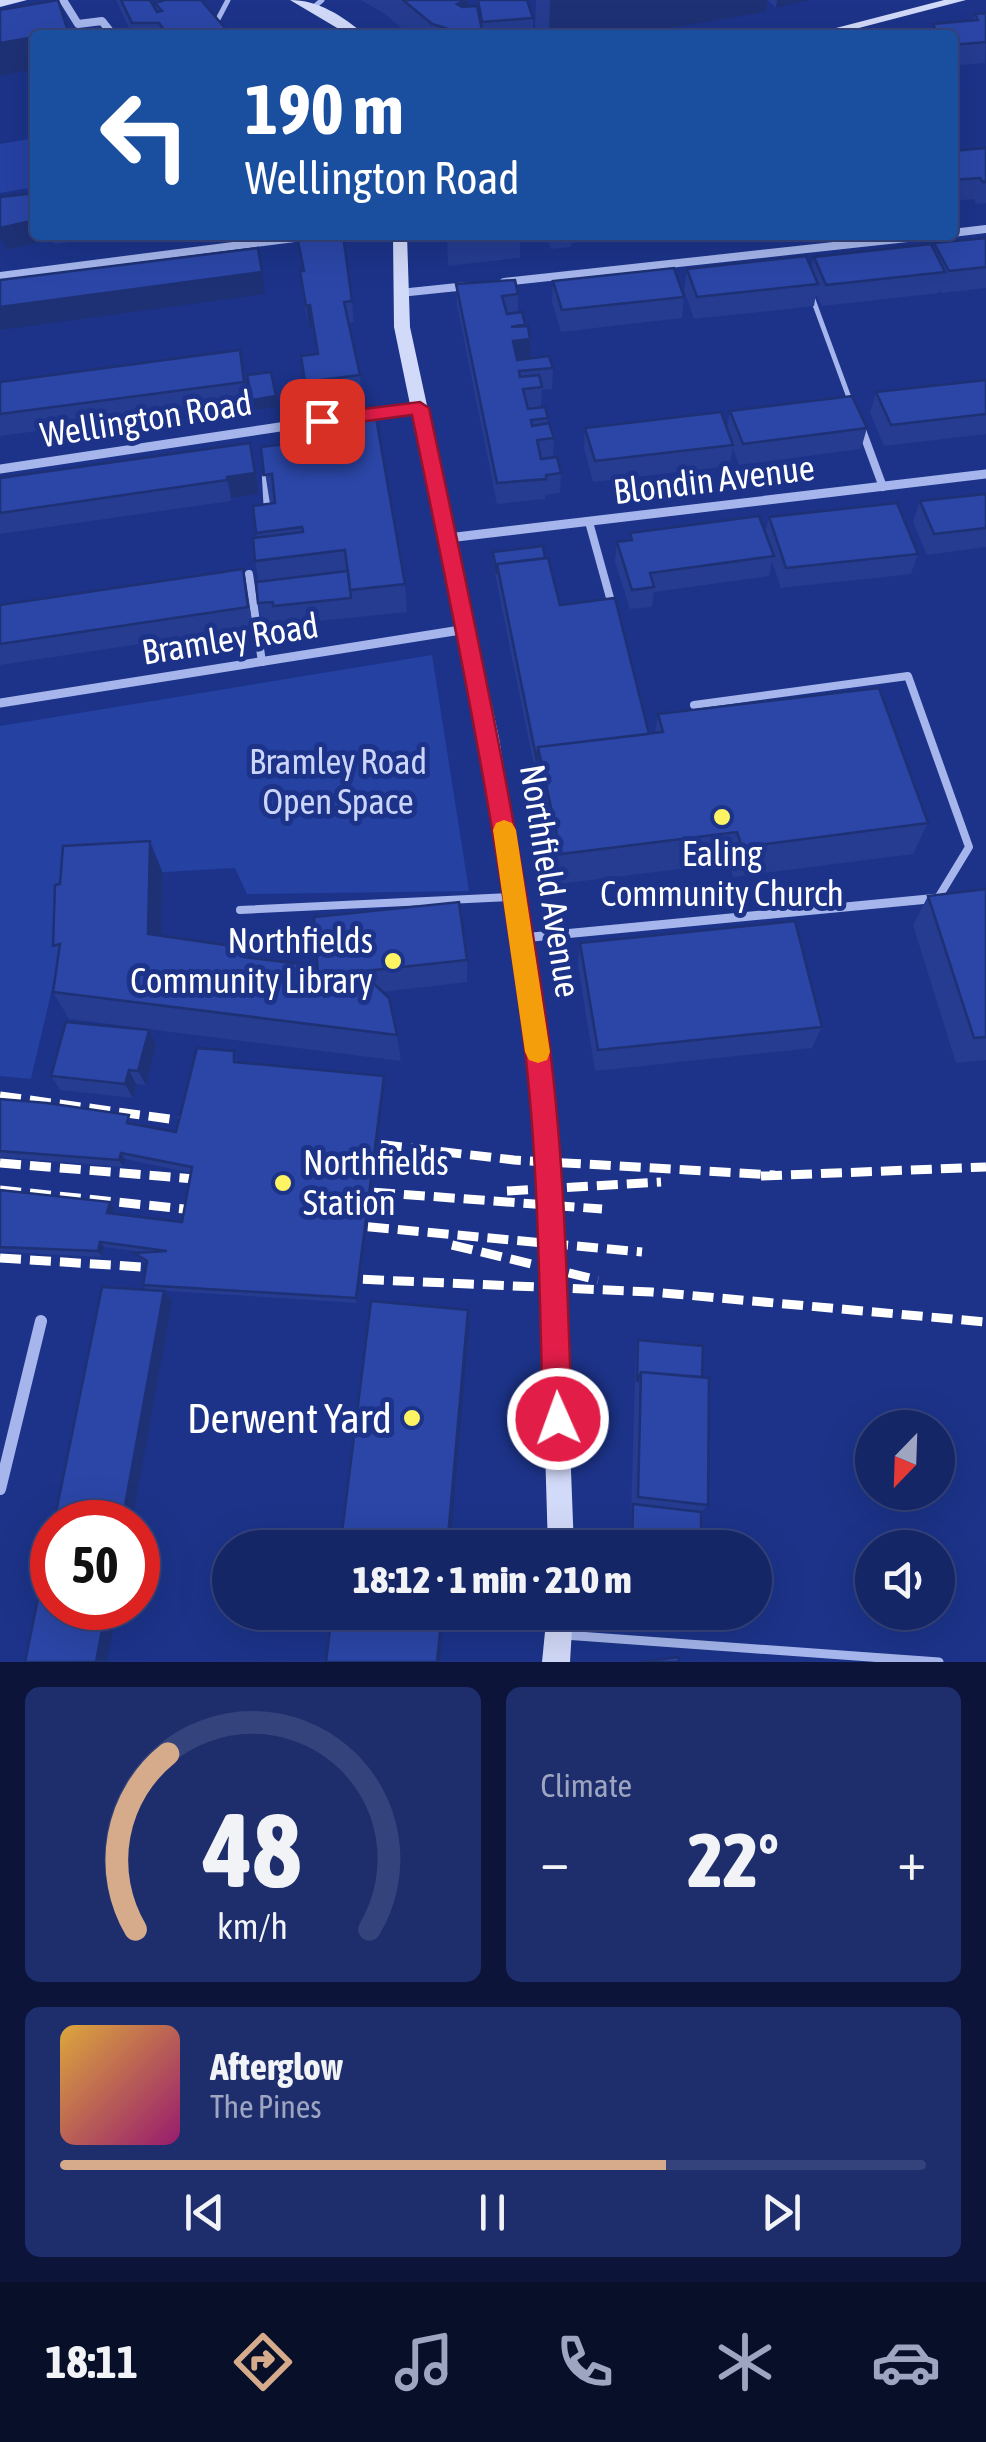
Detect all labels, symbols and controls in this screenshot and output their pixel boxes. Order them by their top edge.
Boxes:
text: 190 m [245,69,404,149]
icon: left [80,70,210,200]
text: Wellington Road [245,152,520,204]
pin [280,379,365,464]
street label: Wellington Road [37,382,254,454]
icon: arrive [295,394,350,449]
street label: Blondin Avenue [611,447,817,511]
street label: Bramley Road [139,604,321,672]
park label: Bramley Road Open Space [249,741,427,821]
street label: Northfield Avenue [513,762,589,1000]
marker: Ealing Community Church [711,806,733,828]
place label: Ealing Community Church [600,833,844,913]
place label: Northfields Community Library [130,920,373,1000]
marker: Northfields Community Library [382,950,404,972]
place label: Northfields Station [303,1142,449,1222]
marker: Northfields Station [272,1172,294,1194]
position arrow [506,1367,610,1471]
place label: Derwent Yard [187,1394,392,1442]
marker: Derwent Yard [401,1407,423,1429]
north arrow [855,1410,955,1510]
map controls [855,1410,955,1630]
speed limit sign: 50 [30,1500,160,1630]
button: sound [855,1530,955,1630]
text: 18:12 · 1 min · 210 m [352,1558,632,1601]
text: Climate [541,1767,632,1804]
text: 48 [203,1790,302,1909]
text: 22° [688,1817,779,1903]
text: − [541,1829,569,1892]
text: + [897,1829,926,1892]
text: km/h [217,1906,288,1947]
text: Afterglow [210,2045,343,2088]
text: The Pines [210,2088,322,2125]
icon: previous [177,2185,232,2240]
icon: pause [465,2185,520,2240]
icon: next [754,2185,809,2240]
icon: directions [228,2327,298,2397]
icon: music [389,2327,459,2397]
icon: phone [550,2327,620,2397]
icon: climate [710,2327,780,2397]
icon: car [871,2327,941,2397]
text: 18:11 [45,2336,138,2388]

